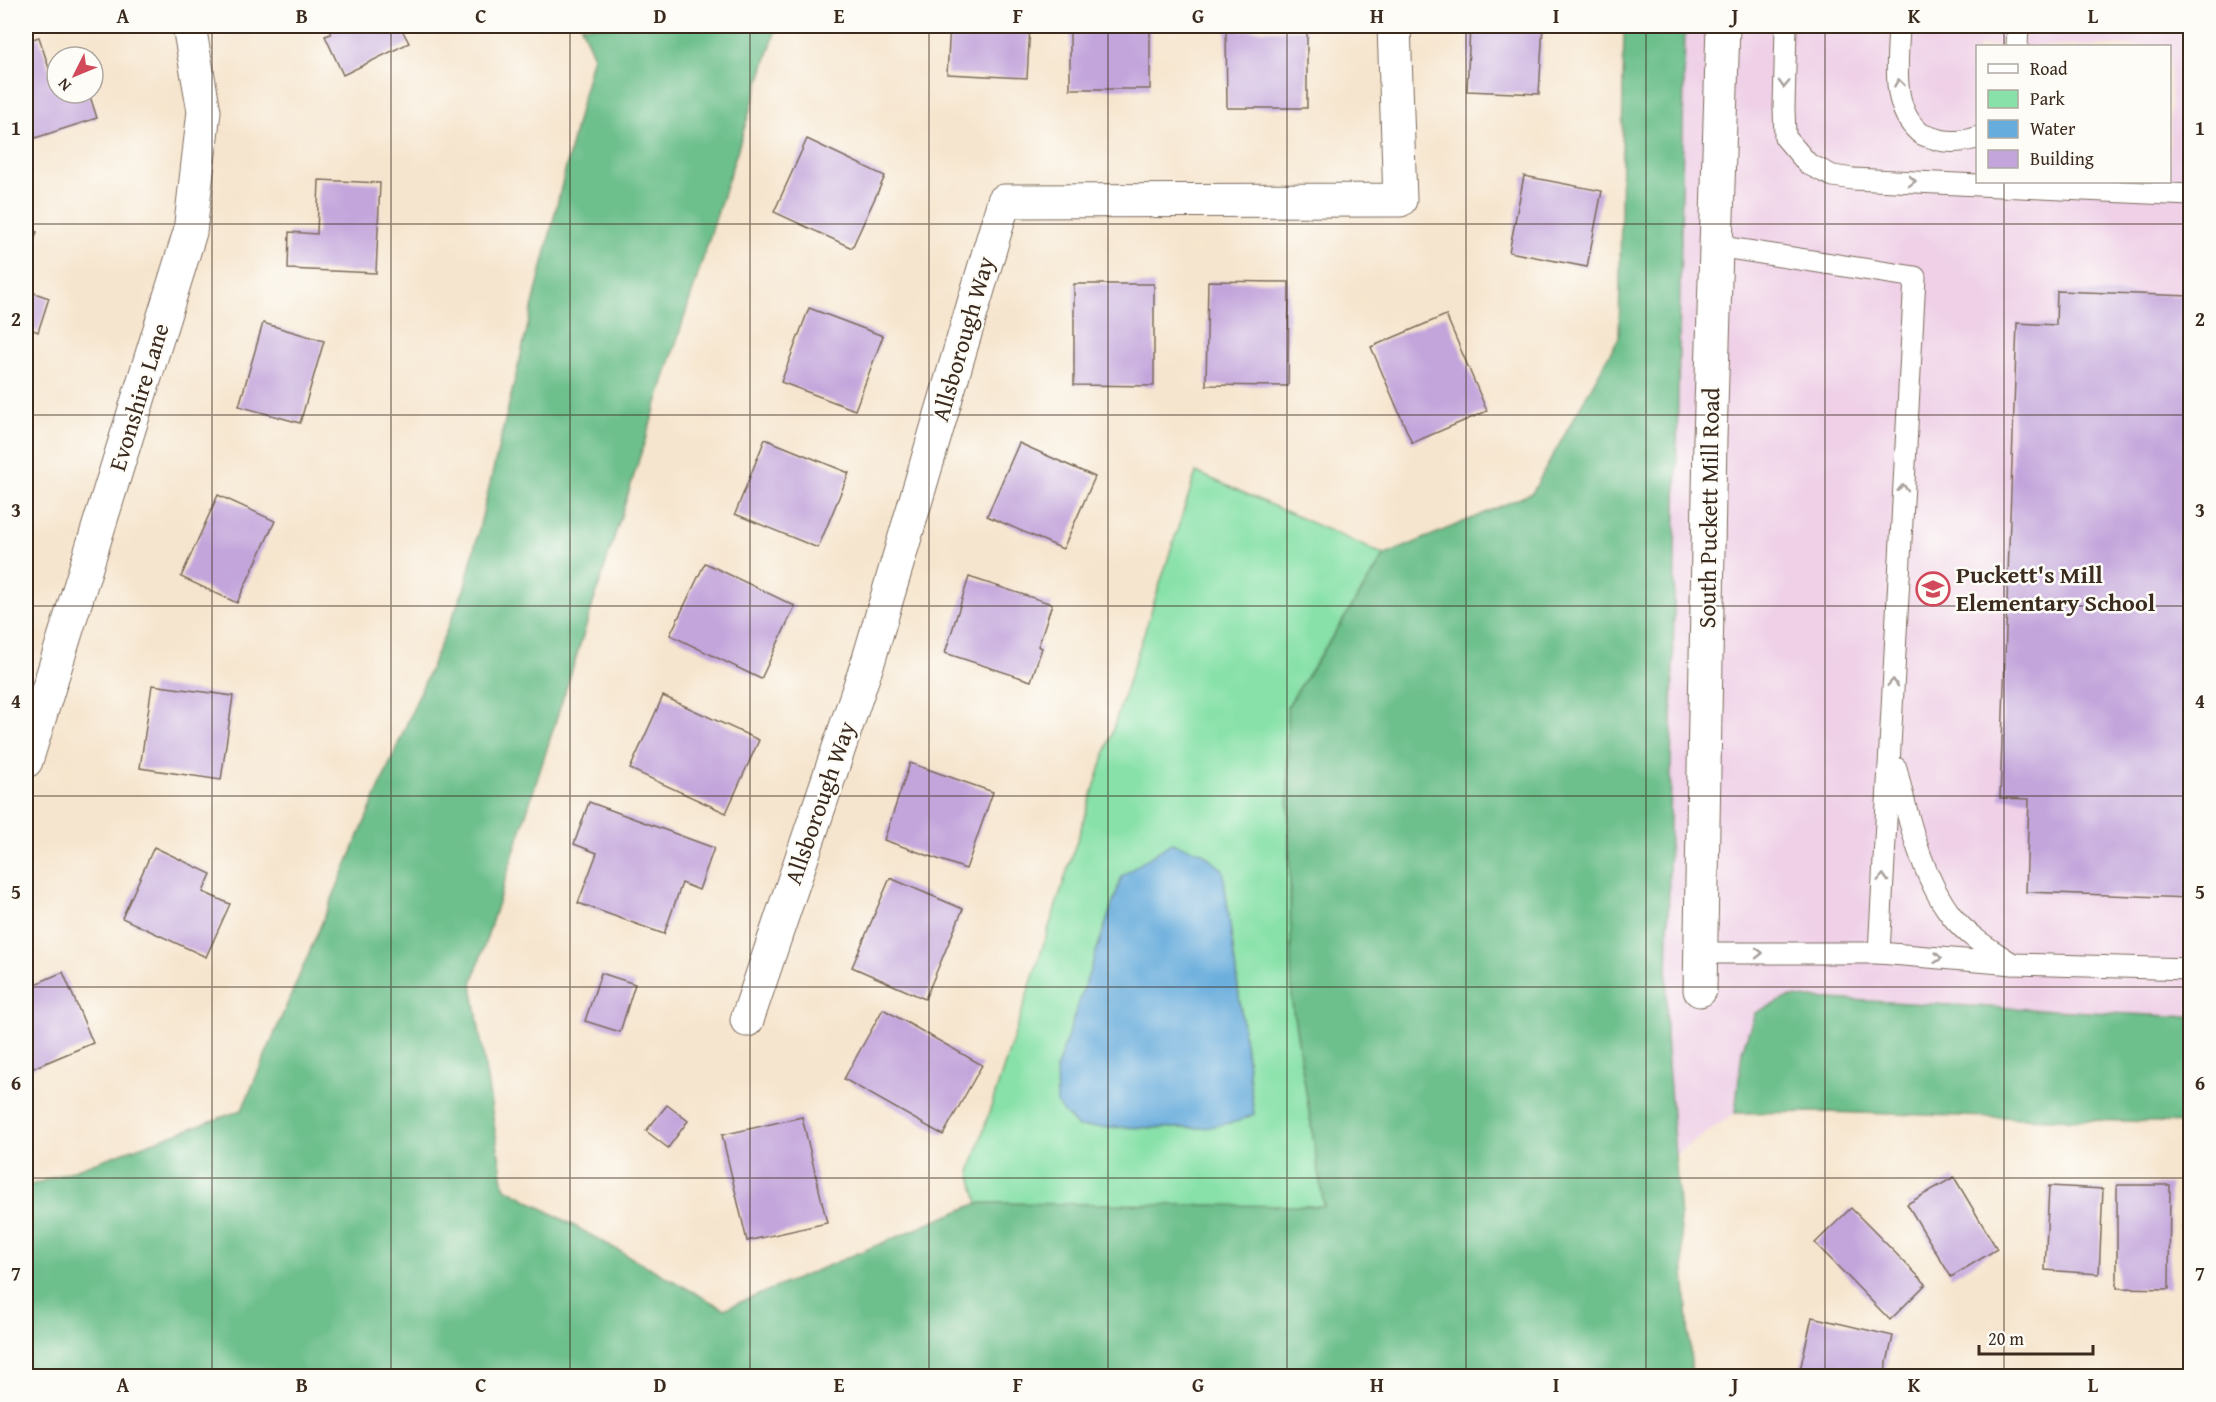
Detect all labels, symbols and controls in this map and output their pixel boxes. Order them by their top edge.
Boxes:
text: A [117,1,130,30]
text: B [296,1,308,30]
text: C [475,1,487,30]
text: D [653,1,667,30]
text: E [834,1,845,30]
text: F [1013,1,1023,30]
text: G [1192,1,1204,30]
text: H [1370,1,1384,30]
text: I [1553,1,1559,30]
text: J [1729,1,1739,30]
text: K [1908,1,1921,30]
text: L [2088,1,2099,30]
north arrow [45,45,105,105]
legend [1976,45,2171,183]
text: Road [2030,55,2068,82]
text: N [51,73,76,97]
one-way arrow [1893,78,1905,87]
one-way arrow [1778,79,1791,88]
text: Park [2030,85,2066,112]
text: 1 [11,113,21,142]
text: 1 [2195,113,2205,142]
text: Water [2030,115,2076,142]
text: Building [2030,145,2094,172]
one-way arrow [1907,175,1916,188]
street label: Allsborough Way [922,252,1003,426]
text: 2 [11,304,21,333]
text: 2 [2195,304,2205,333]
street label: Evonshire Lane [99,319,178,475]
street label: South Puckett Mill Road [1689,387,1728,629]
one-way arrow [1897,484,1910,493]
text: 3 [11,495,21,524]
text: 3 [2195,495,2205,524]
place label: Puckett's Mill Elementary School [1956,557,2156,620]
school or university icon: Puckett's Mill Elementary School [1915,571,1951,607]
one-way arrow [1887,679,1900,688]
text: 4 [11,686,21,715]
text: 4 [2195,686,2205,715]
street label: Allsborough Way [775,717,864,889]
one-way arrow [1877,873,1890,882]
text: 5 [11,877,21,906]
text: 5 [2195,877,2205,906]
one-way arrow [1755,947,1764,959]
one-way arrow [1933,951,1942,964]
text: 6 [11,1068,21,1097]
text: 6 [2195,1068,2205,1097]
text: 7 [11,1258,21,1287]
text: 7 [2195,1258,2205,1287]
scale bar [1979,1318,2093,1356]
text: 20 m [1988,1325,2024,1352]
text: A [117,1370,130,1399]
text: B [296,1370,308,1399]
text: C [475,1370,487,1399]
text: D [653,1370,667,1399]
text: E [834,1370,845,1399]
text: F [1013,1370,1023,1399]
text: G [1192,1370,1204,1399]
text: H [1370,1370,1384,1399]
text: I [1553,1370,1559,1399]
text: J [1729,1370,1739,1399]
text: K [1908,1370,1921,1399]
text: L [2088,1370,2099,1399]

